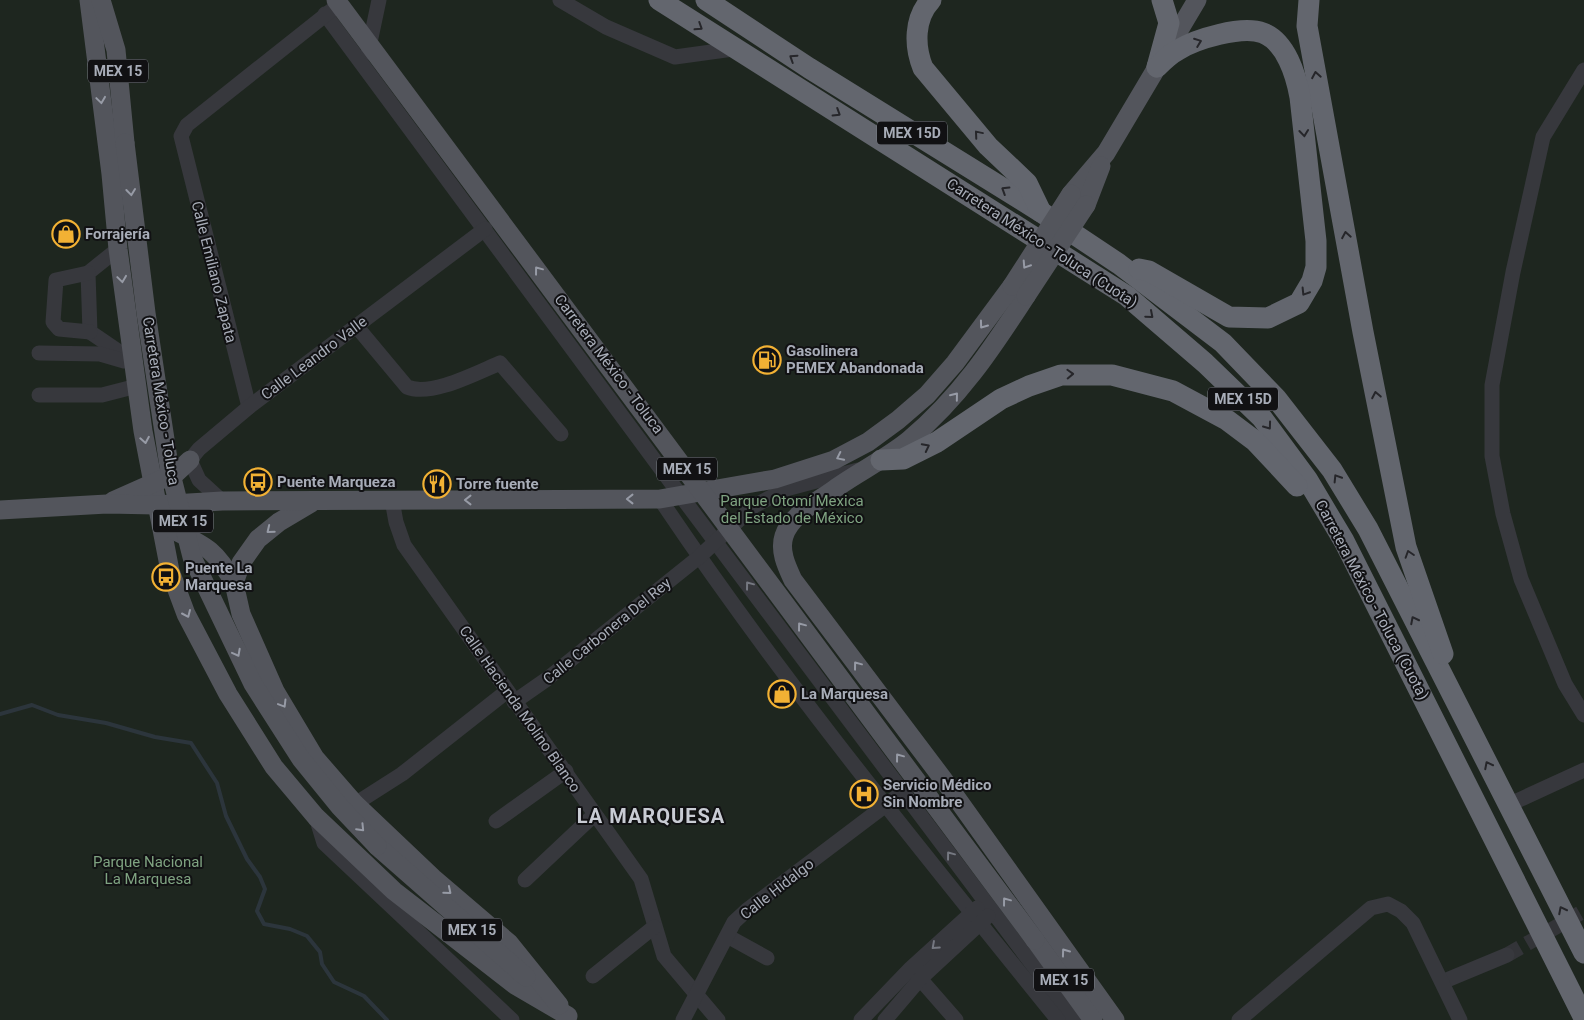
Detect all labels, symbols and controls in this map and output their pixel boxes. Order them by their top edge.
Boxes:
one-way arrow [694,21,703,30]
one-way arrow [1193,38,1202,48]
one-way arrow [789,54,798,64]
road number: MEX 15 [88,59,148,82]
one-way arrow [1312,71,1322,79]
one-way arrow [95,97,106,105]
one-way arrow [832,107,841,116]
road number: MEX 15D [877,122,947,144]
one-way arrow [1298,129,1309,137]
one-way arrow [975,131,984,140]
street label: Carretera México - Toluca (Cuota) [943,175,1141,311]
one-way arrow [1001,187,1010,197]
one-way arrow [125,188,136,196]
street label: Calle Emiliano Zapata [188,199,240,345]
shop icon: Forrajería [51,219,81,249]
place label: Forrajería [85,225,150,243]
one-way arrow [1341,231,1351,239]
one-way arrow [1022,259,1032,268]
one-way arrow [536,267,544,276]
one-way arrow [117,275,127,283]
one-way arrow [1302,287,1312,296]
street label: Carretera México - Toluca [551,291,667,437]
one-way arrow [1144,310,1153,319]
street label: Calle Leandro Valle [258,312,370,404]
street label: Carretera México - Toluca [139,316,183,486]
one-way arrow [981,319,989,328]
place label: Gasolinera PEMEX Abandonada [786,342,924,377]
fuel station icon: Gasolinera PEMEX Abandonada [752,345,782,375]
one-way arrow [1066,369,1074,380]
road number: MEX 15D [1208,388,1278,410]
one-way arrow [1371,390,1382,399]
one-way arrow [950,392,959,401]
one-way arrow [1262,420,1271,430]
one-way arrow [139,436,149,444]
one-way arrow [921,443,930,453]
one-way arrow [836,450,845,461]
road number: MEX 15 [657,458,717,480]
bus stop icon: Puente Marqueza [243,467,273,497]
restaurant icon: Torre fuente [422,469,452,499]
place label: Puente Marqueza [277,473,396,491]
one-way arrow [1333,474,1343,483]
place label: Torre fuente [456,475,539,493]
park label: Parque Otomí Mexica del Estado de México [720,492,864,527]
one-way arrow [626,494,634,504]
one-way arrow [464,495,472,505]
street label: Carretera México - Toluca (Cuota) [1312,497,1432,703]
road number: MEX 15 [153,510,213,532]
one-way arrow [267,524,276,532]
one-way arrow [1405,550,1415,558]
place label: Puente La Marquesa [185,559,253,594]
bus stop icon: Puente La Marquesa [151,562,181,592]
street label: Calle Carbonera Del Rey [539,574,675,688]
one-way arrow [746,582,754,591]
one-way arrow [180,609,191,618]
one-way arrow [1410,616,1420,625]
street label: Calle Hacienda Molino Blanco [456,622,584,796]
one-way arrow [799,623,807,632]
one-way arrow [231,648,241,657]
one-way arrow [854,661,863,671]
shop icon: La Marquesa [767,679,797,709]
place label: La Marquesa [801,685,888,703]
one-way arrow [277,699,287,708]
one-way arrow [896,754,904,763]
one-way arrow [1484,761,1494,770]
place label: Servicio Médico Sin Nombre [883,776,991,811]
hospital icon: Servicio Médico Sin Nombre [849,779,879,809]
district label: LA MARQUESA [577,804,725,828]
one-way arrow [355,823,364,832]
one-way arrow [947,851,956,861]
park label: Parque Nacional La Marquesa [93,853,203,888]
street label: Calle Hidalgo [737,855,817,923]
one-way arrow [442,885,451,894]
one-way arrow [1003,897,1012,907]
one-way arrow [1558,906,1568,915]
road number: MEX 15 [442,918,502,942]
one-way arrow [932,941,941,950]
one-way arrow [1062,948,1071,958]
road number: MEX 15 [1034,968,1094,992]

